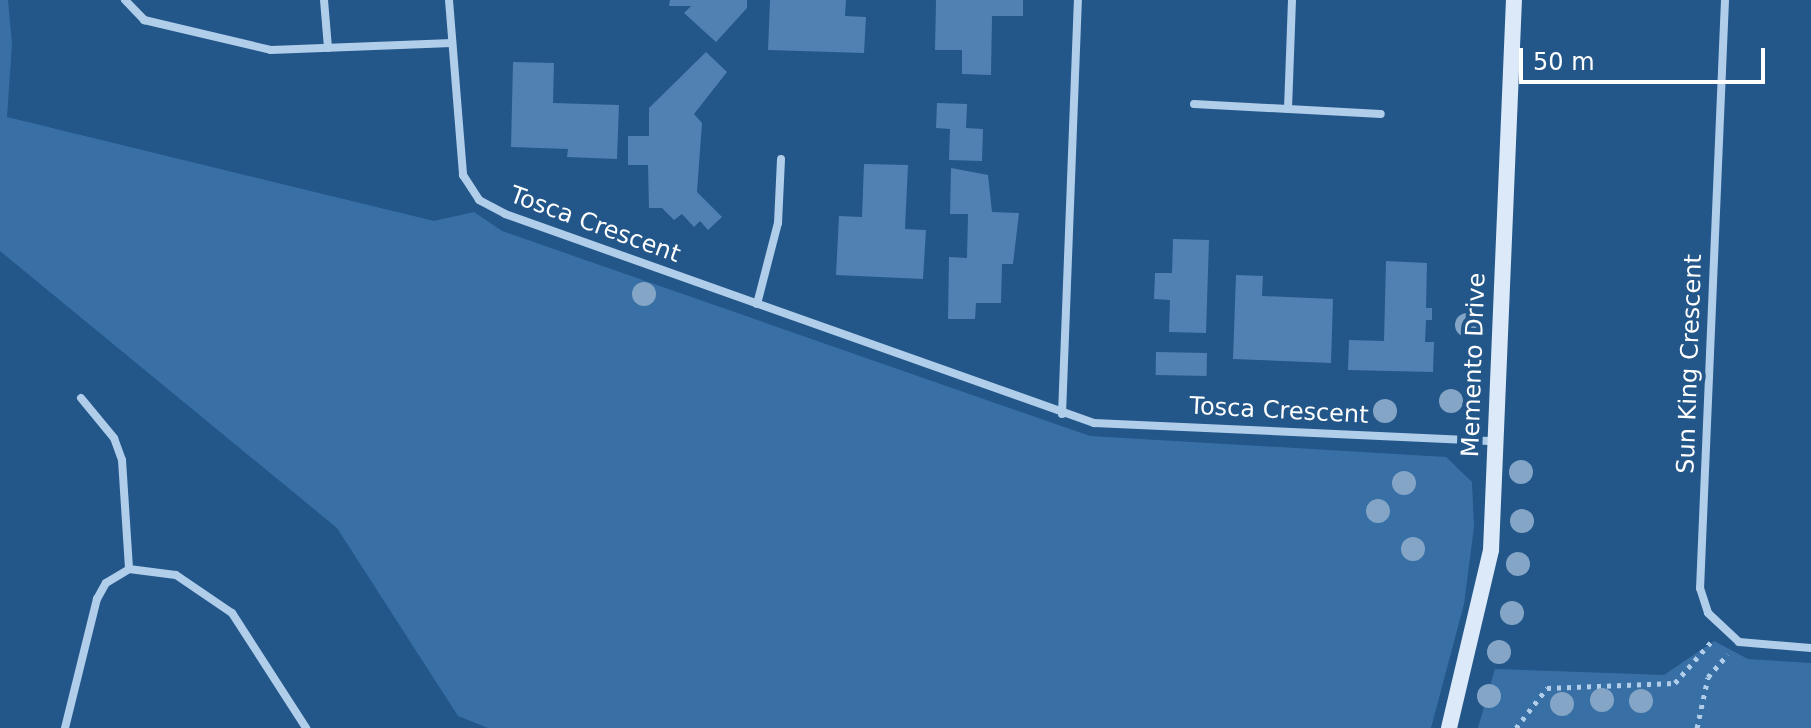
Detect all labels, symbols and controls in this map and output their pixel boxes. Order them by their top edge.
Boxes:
scale bar [1523,32,1769,82]
text: 50 m [1533,48,1595,76]
street label: Tosca Crescent [506,181,684,269]
street label: Sun King Crescent [1672,254,1708,474]
street label: Memento Drive [1456,272,1492,458]
street label: Tosca Crescent [1189,392,1369,430]

